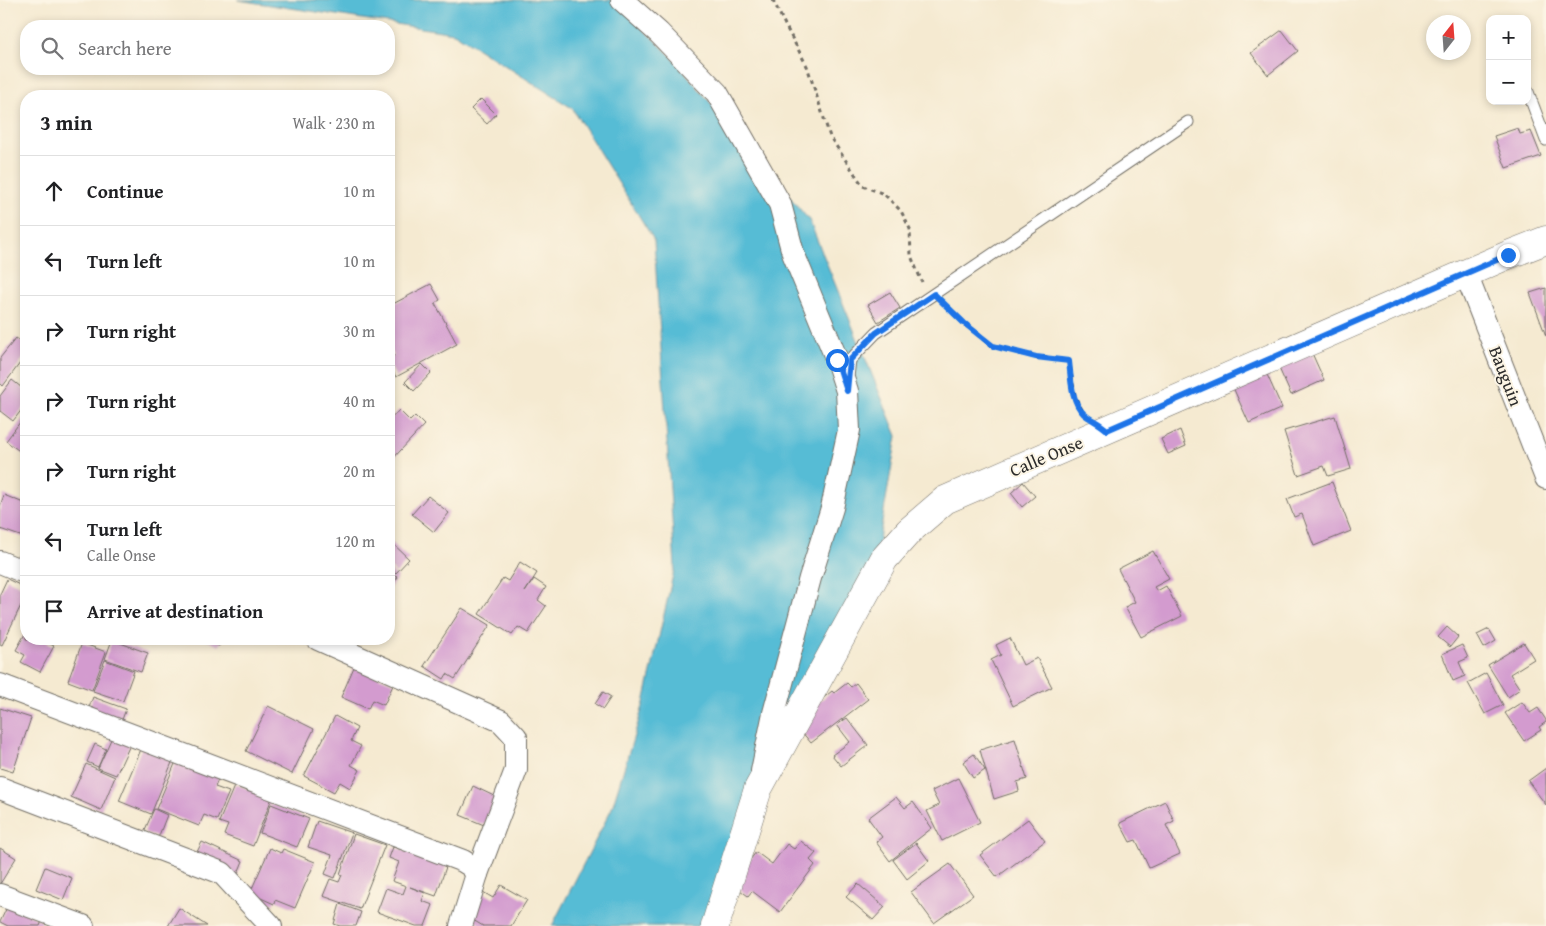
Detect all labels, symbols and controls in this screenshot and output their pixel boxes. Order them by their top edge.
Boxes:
north arrow [1426,15,1471,60]
map controls [1486,15,1531,105]
button: + [1486,15,1531,60]
search box [20,20,395,75]
icon: search [38,34,66,62]
text: Search here [78,34,172,62]
button: − [1486,60,1531,105]
text: 3 min [40,107,92,138]
text: Walk · 230 m [292,111,375,135]
icon: ahead [40,177,68,205]
text: Continue [87,177,164,205]
text: 10 m [343,179,375,203]
route end [1497,244,1520,267]
icon: left [40,247,68,275]
text: Turn left [87,247,162,275]
text: 10 m [343,249,375,273]
icon: right [40,317,68,345]
text: Turn right [87,317,176,345]
text: 30 m [343,319,375,343]
street label: Bauguin [1482,342,1530,410]
route start [826,349,849,372]
icon: right [40,387,68,415]
text: Turn right [87,387,176,415]
text: 40 m [343,389,375,413]
street label: Calle Onse [1005,428,1087,484]
icon: right [40,457,68,485]
text: Turn right [87,457,176,485]
text: 20 m [343,459,375,483]
text: Turn left [87,515,162,543]
icon: left [40,527,68,555]
text: 120 m [335,529,375,553]
text: Calle Onse [87,543,156,567]
icon: arrive [40,597,68,625]
text: Arrive at destination [87,597,263,625]

